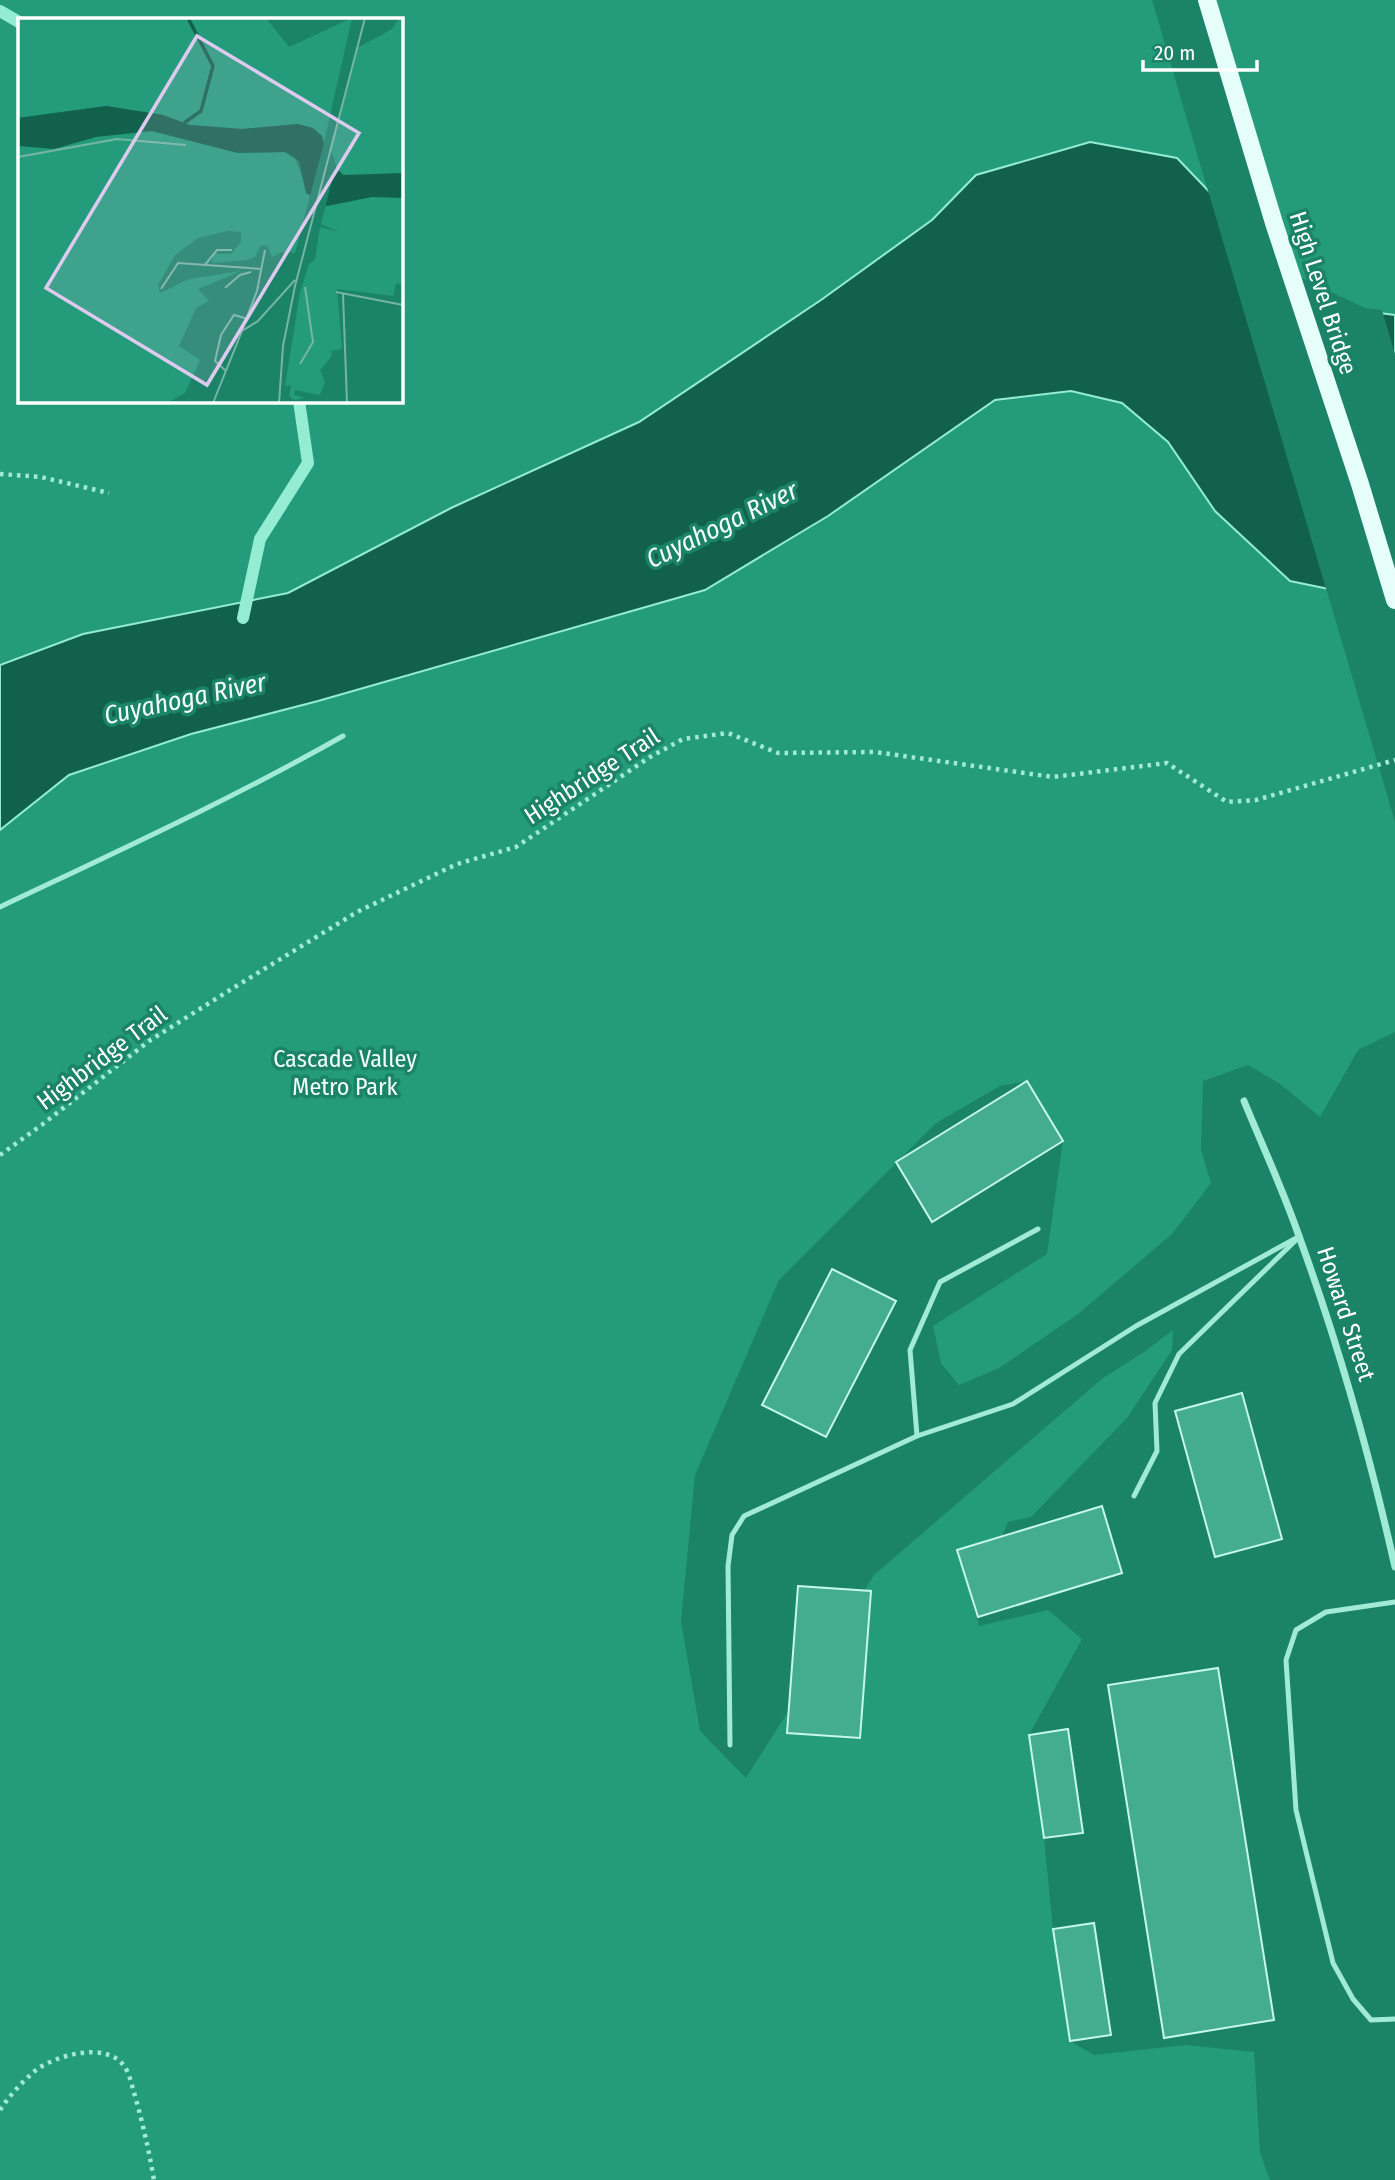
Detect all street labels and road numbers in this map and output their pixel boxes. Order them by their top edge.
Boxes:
street label: High Level Bridge [1283,208,1363,378]
street label: Highbridge Trail [519,722,665,830]
street label: Highbridge Trail [32,1000,172,1116]
street label: Howard Street [1311,1243,1381,1385]

